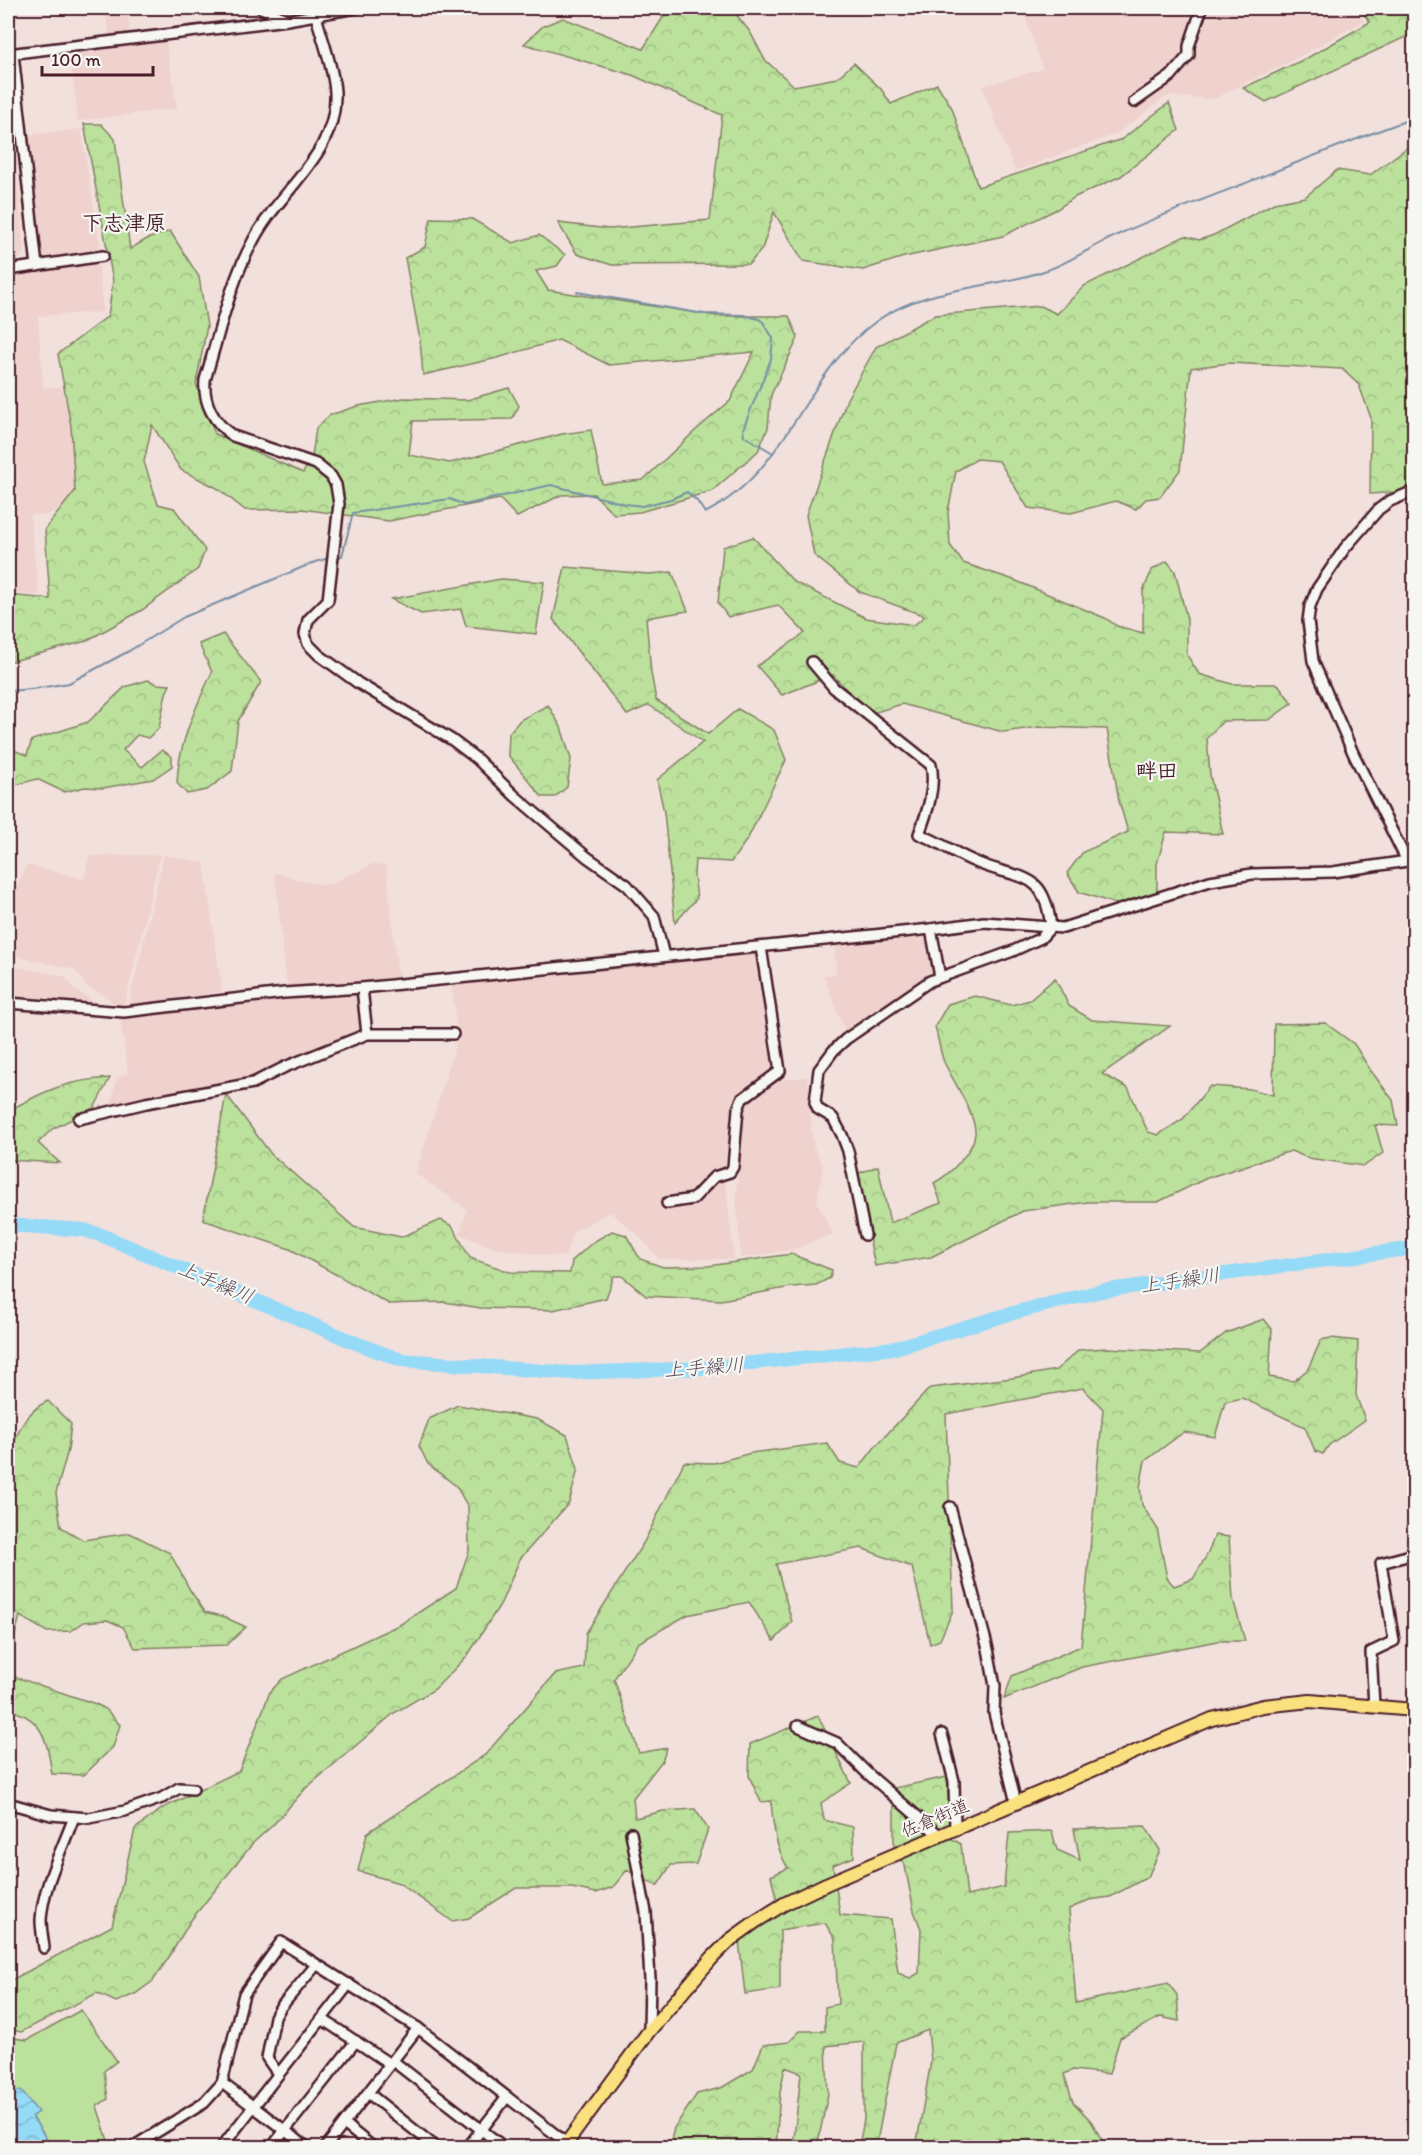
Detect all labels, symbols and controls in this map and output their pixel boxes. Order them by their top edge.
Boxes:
scale bar [42,39,153,77]
text: 100 m [51,49,101,71]
district label: 下志津原 [82,210,166,235]
district label: 畔田 [1136,758,1178,783]
water label: 上手繰川 [174,1255,258,1309]
water label: 上手繰川 [1139,1263,1221,1297]
water label: 上手繰川 [663,1352,745,1382]
street label: 佐倉街道 [898,1794,972,1842]

